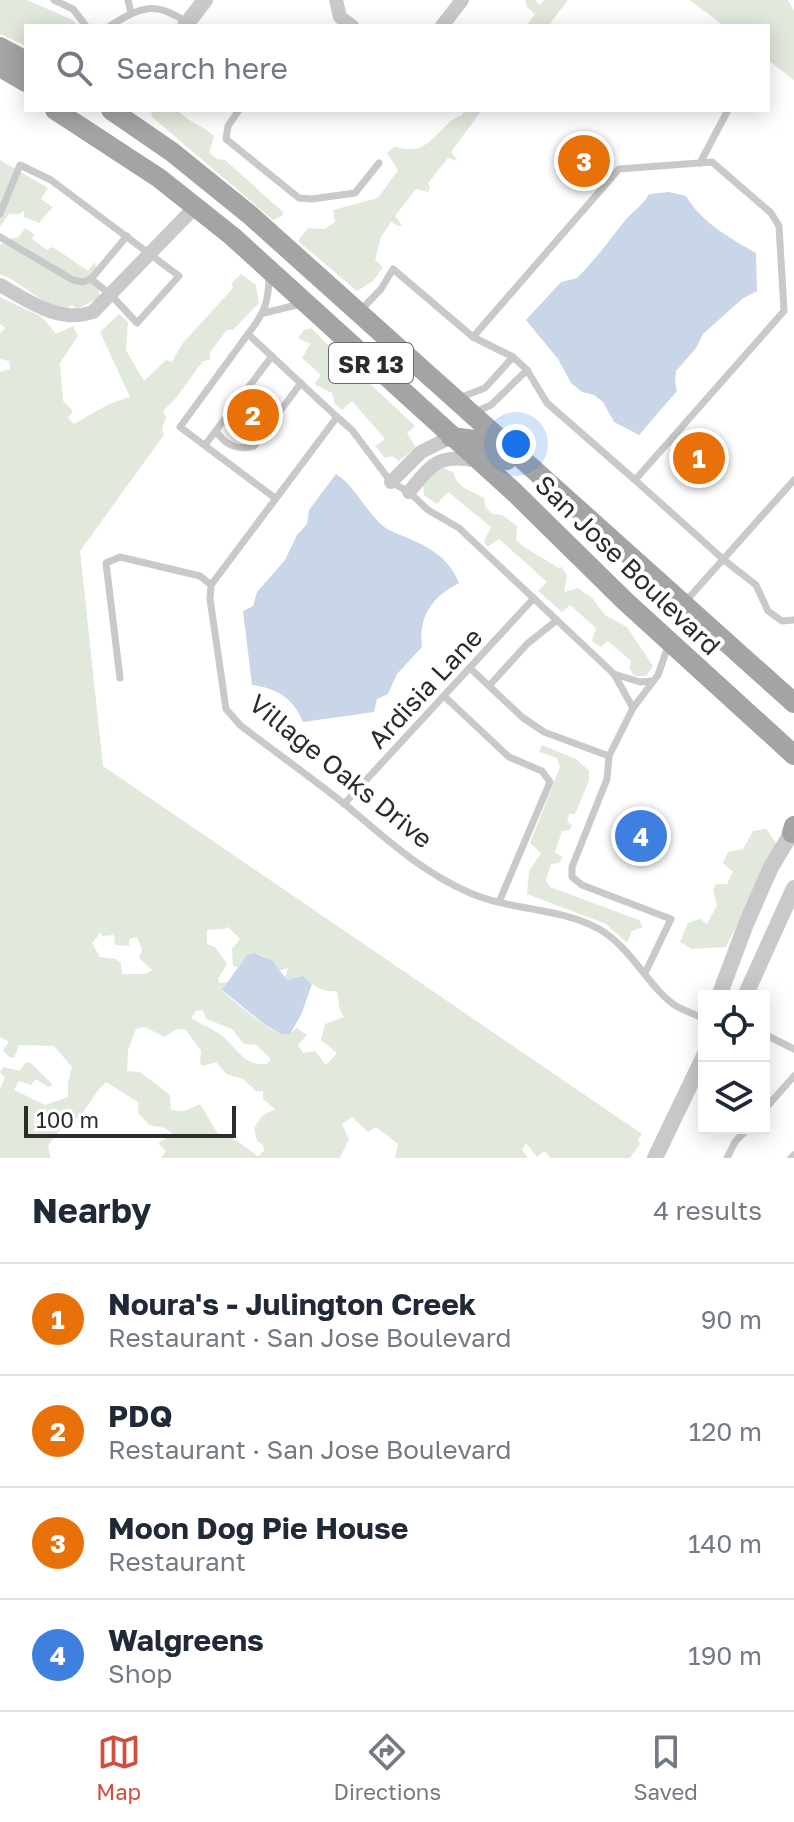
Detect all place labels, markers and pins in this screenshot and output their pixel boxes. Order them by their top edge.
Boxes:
pin: 3 [558,131,610,191]
pin: 2 [227,385,279,445]
pin: 1 [673,428,725,488]
pin: 4 [615,806,667,866]

